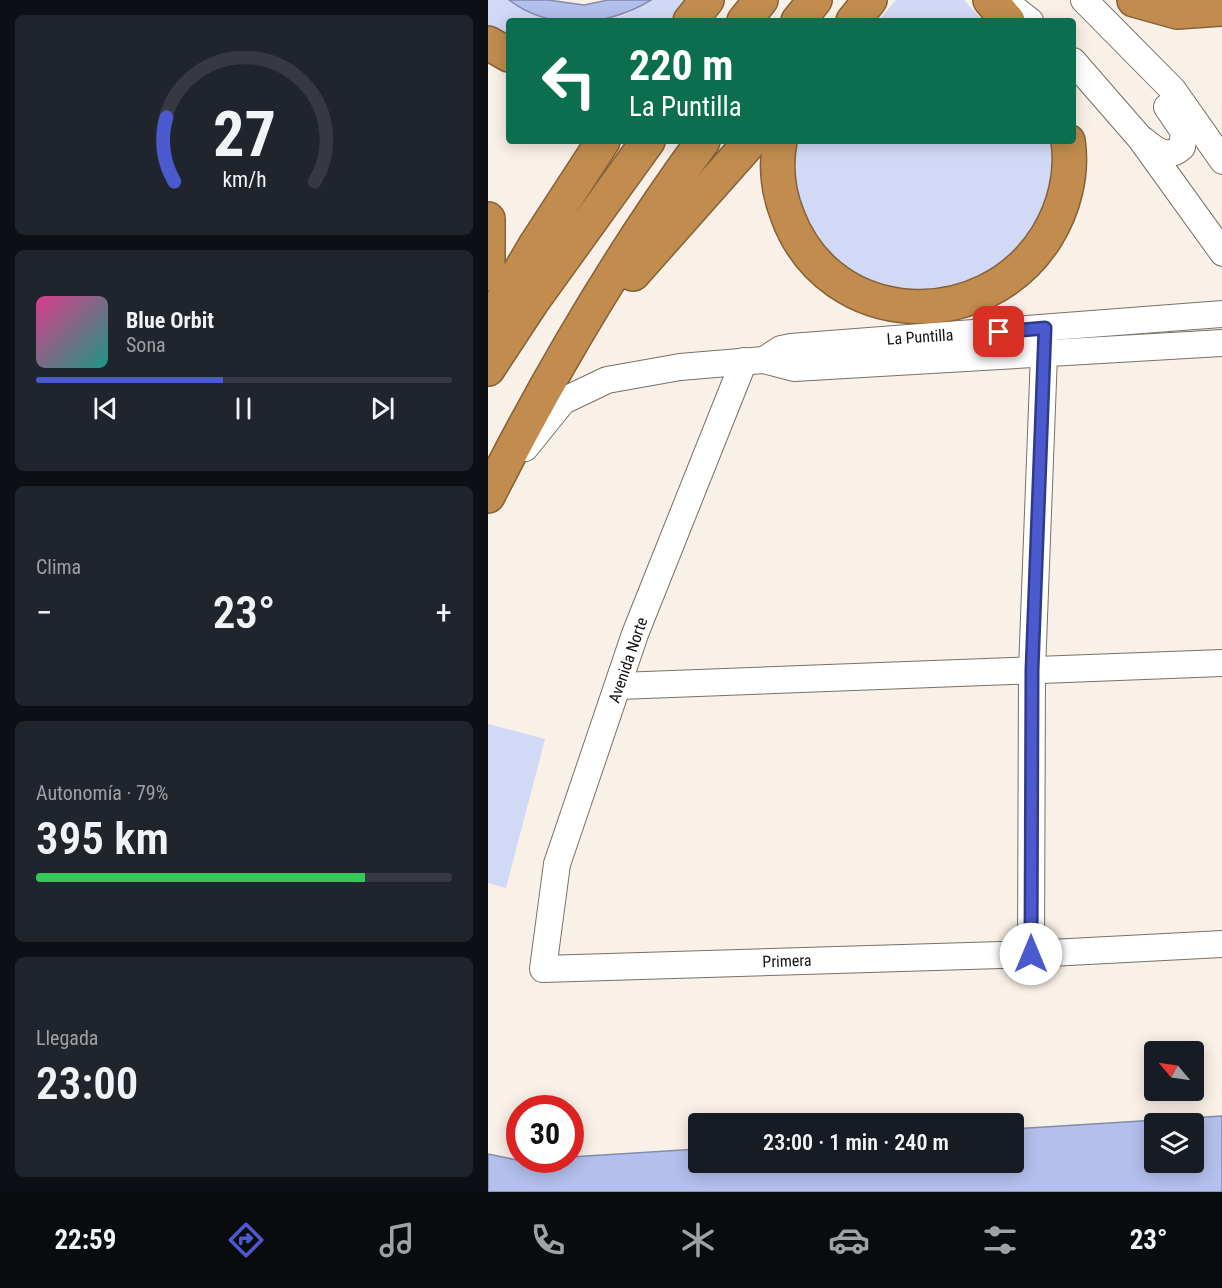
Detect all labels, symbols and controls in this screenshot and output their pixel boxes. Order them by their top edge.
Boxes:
text: 220 m [629,41,734,90]
icon: left [530,42,608,120]
text: La Puntilla [629,91,742,123]
text: 27 [212,98,276,171]
text: km/h [222,168,266,193]
pin [973,306,1024,357]
text: Blue Orbit [126,308,214,333]
icon: arrive [982,315,1015,348]
street label: La Puntilla [886,325,954,349]
text: Sona [126,333,166,357]
icon: previous [89,392,122,425]
icon: pause [227,392,260,425]
icon: next [366,392,399,425]
text: Clima [36,555,81,579]
text: 23° [213,586,275,639]
text: − [36,593,53,632]
text: + [436,593,452,632]
street label: Avenida Norte [604,615,652,705]
text: Autonomía · 79% [36,781,168,805]
text: 395 km [36,812,169,865]
position arrow [999,922,1063,986]
street label: Primera [762,951,812,971]
text: Llegada [36,1026,98,1050]
north arrow [1144,1041,1204,1101]
map controls [1144,1041,1204,1173]
text: 23:00 [36,1057,138,1110]
speed limit sign: 30 [506,1095,584,1173]
button: layers [1144,1113,1204,1173]
text: 23:00 · 1 min · 240 m [763,1130,949,1155]
icon: directions [225,1219,267,1261]
icon: music [376,1219,418,1261]
icon: phone [527,1219,569,1261]
icon: climate [677,1219,719,1261]
icon: car [828,1219,870,1261]
icon: filters [979,1219,1021,1261]
text: 22:59 [54,1224,116,1256]
text: 23° [1130,1224,1168,1256]

